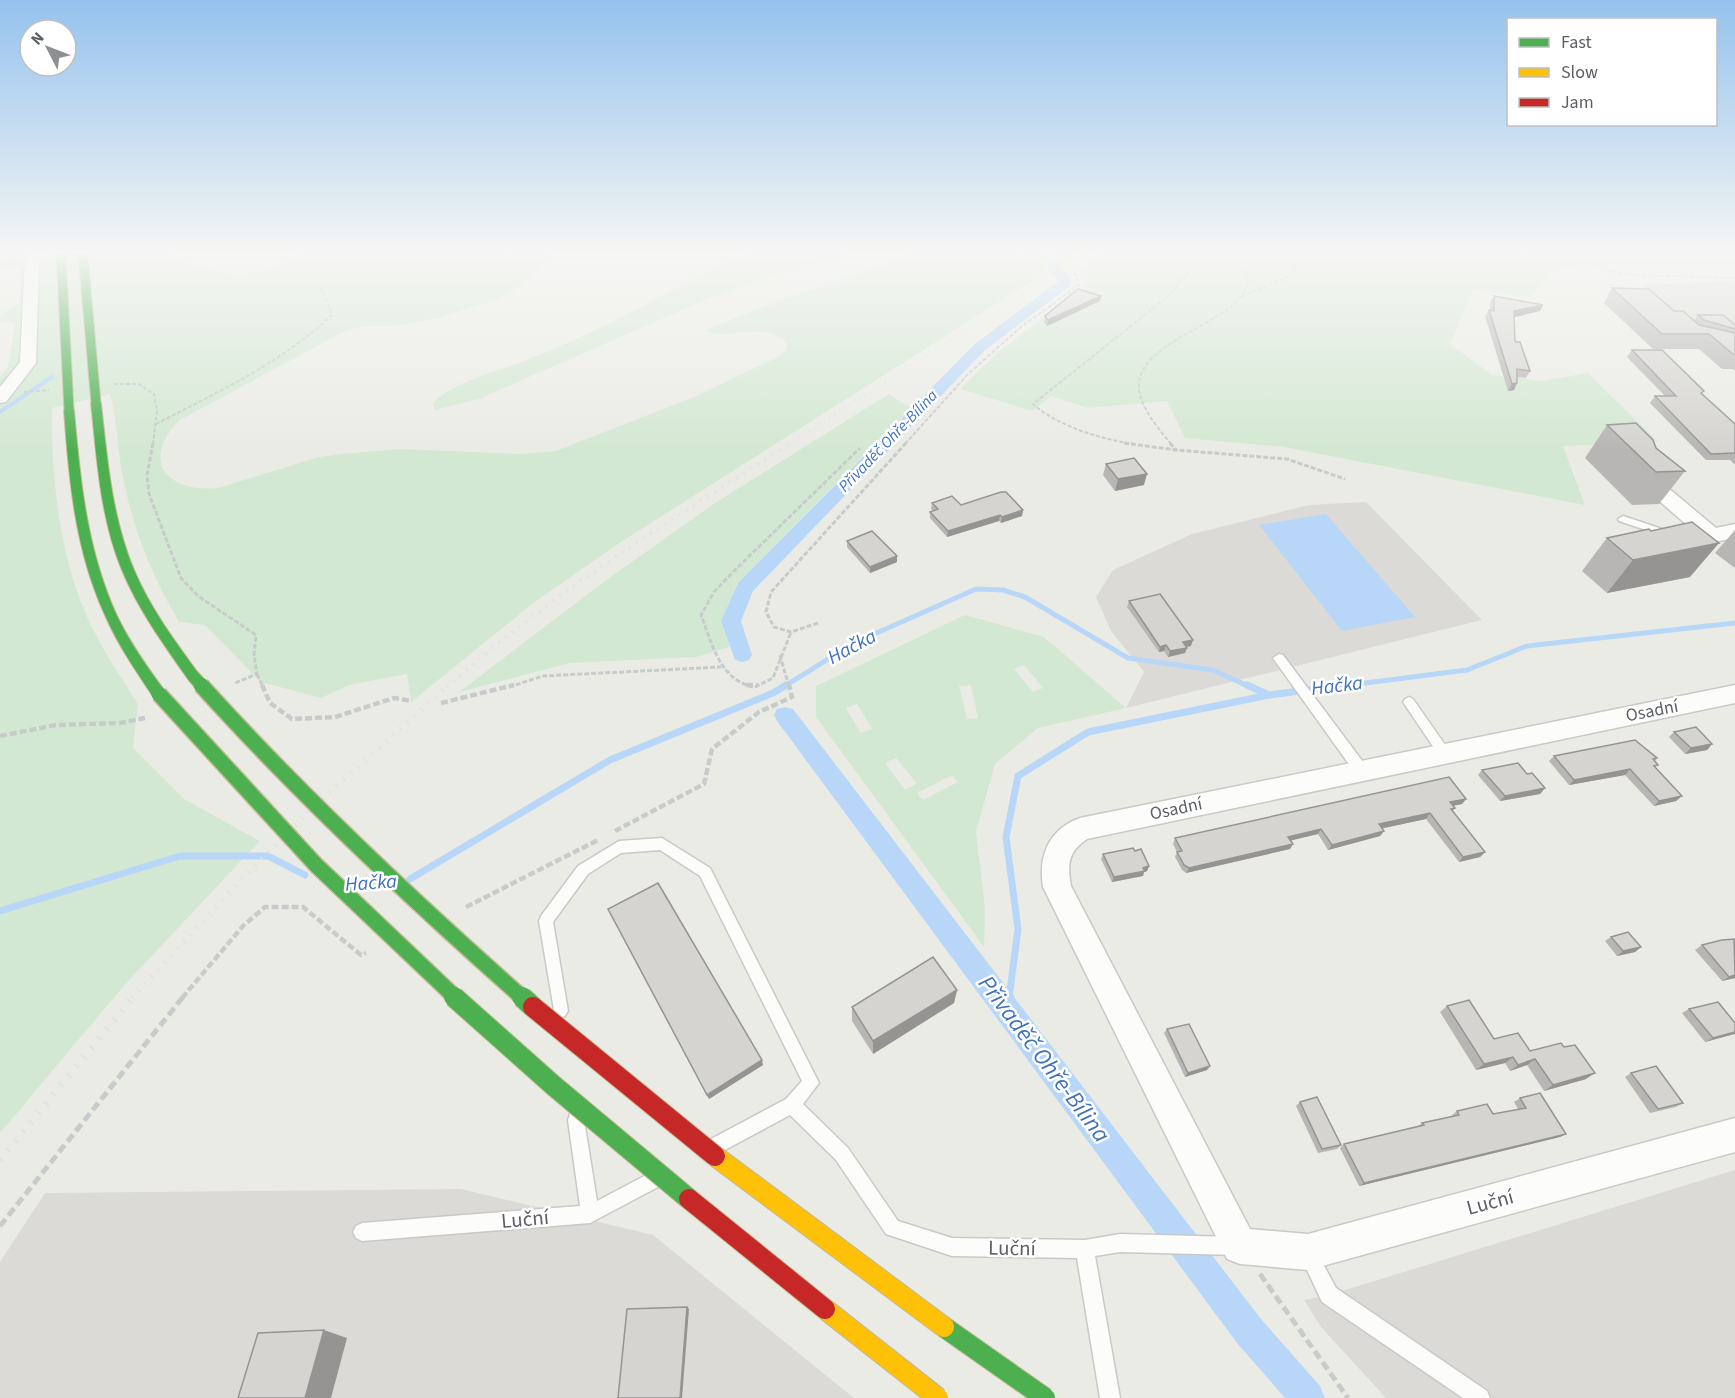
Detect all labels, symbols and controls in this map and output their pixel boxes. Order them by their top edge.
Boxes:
north arrow [18,18,78,78]
legend [1507,18,1717,126]
text: N [26,27,49,50]
text: Fast [1561,30,1592,55]
text: Slow [1561,60,1598,85]
text: Jam [1561,90,1594,115]
water label: Přivaděč Ohře-Bílina [833,385,943,497]
water label: Hačka [823,622,882,672]
water label: Hačka [1310,669,1365,703]
street label: Osadní [1624,694,1681,728]
street label: Osadní [1148,791,1205,827]
water label: Hačka [344,867,398,899]
water label: Přivaděč Ohře-Bílina [969,968,1119,1150]
street label: Luční [1463,1181,1518,1223]
street label: Luční [500,1202,551,1236]
street label: Luční [988,1233,1037,1263]

